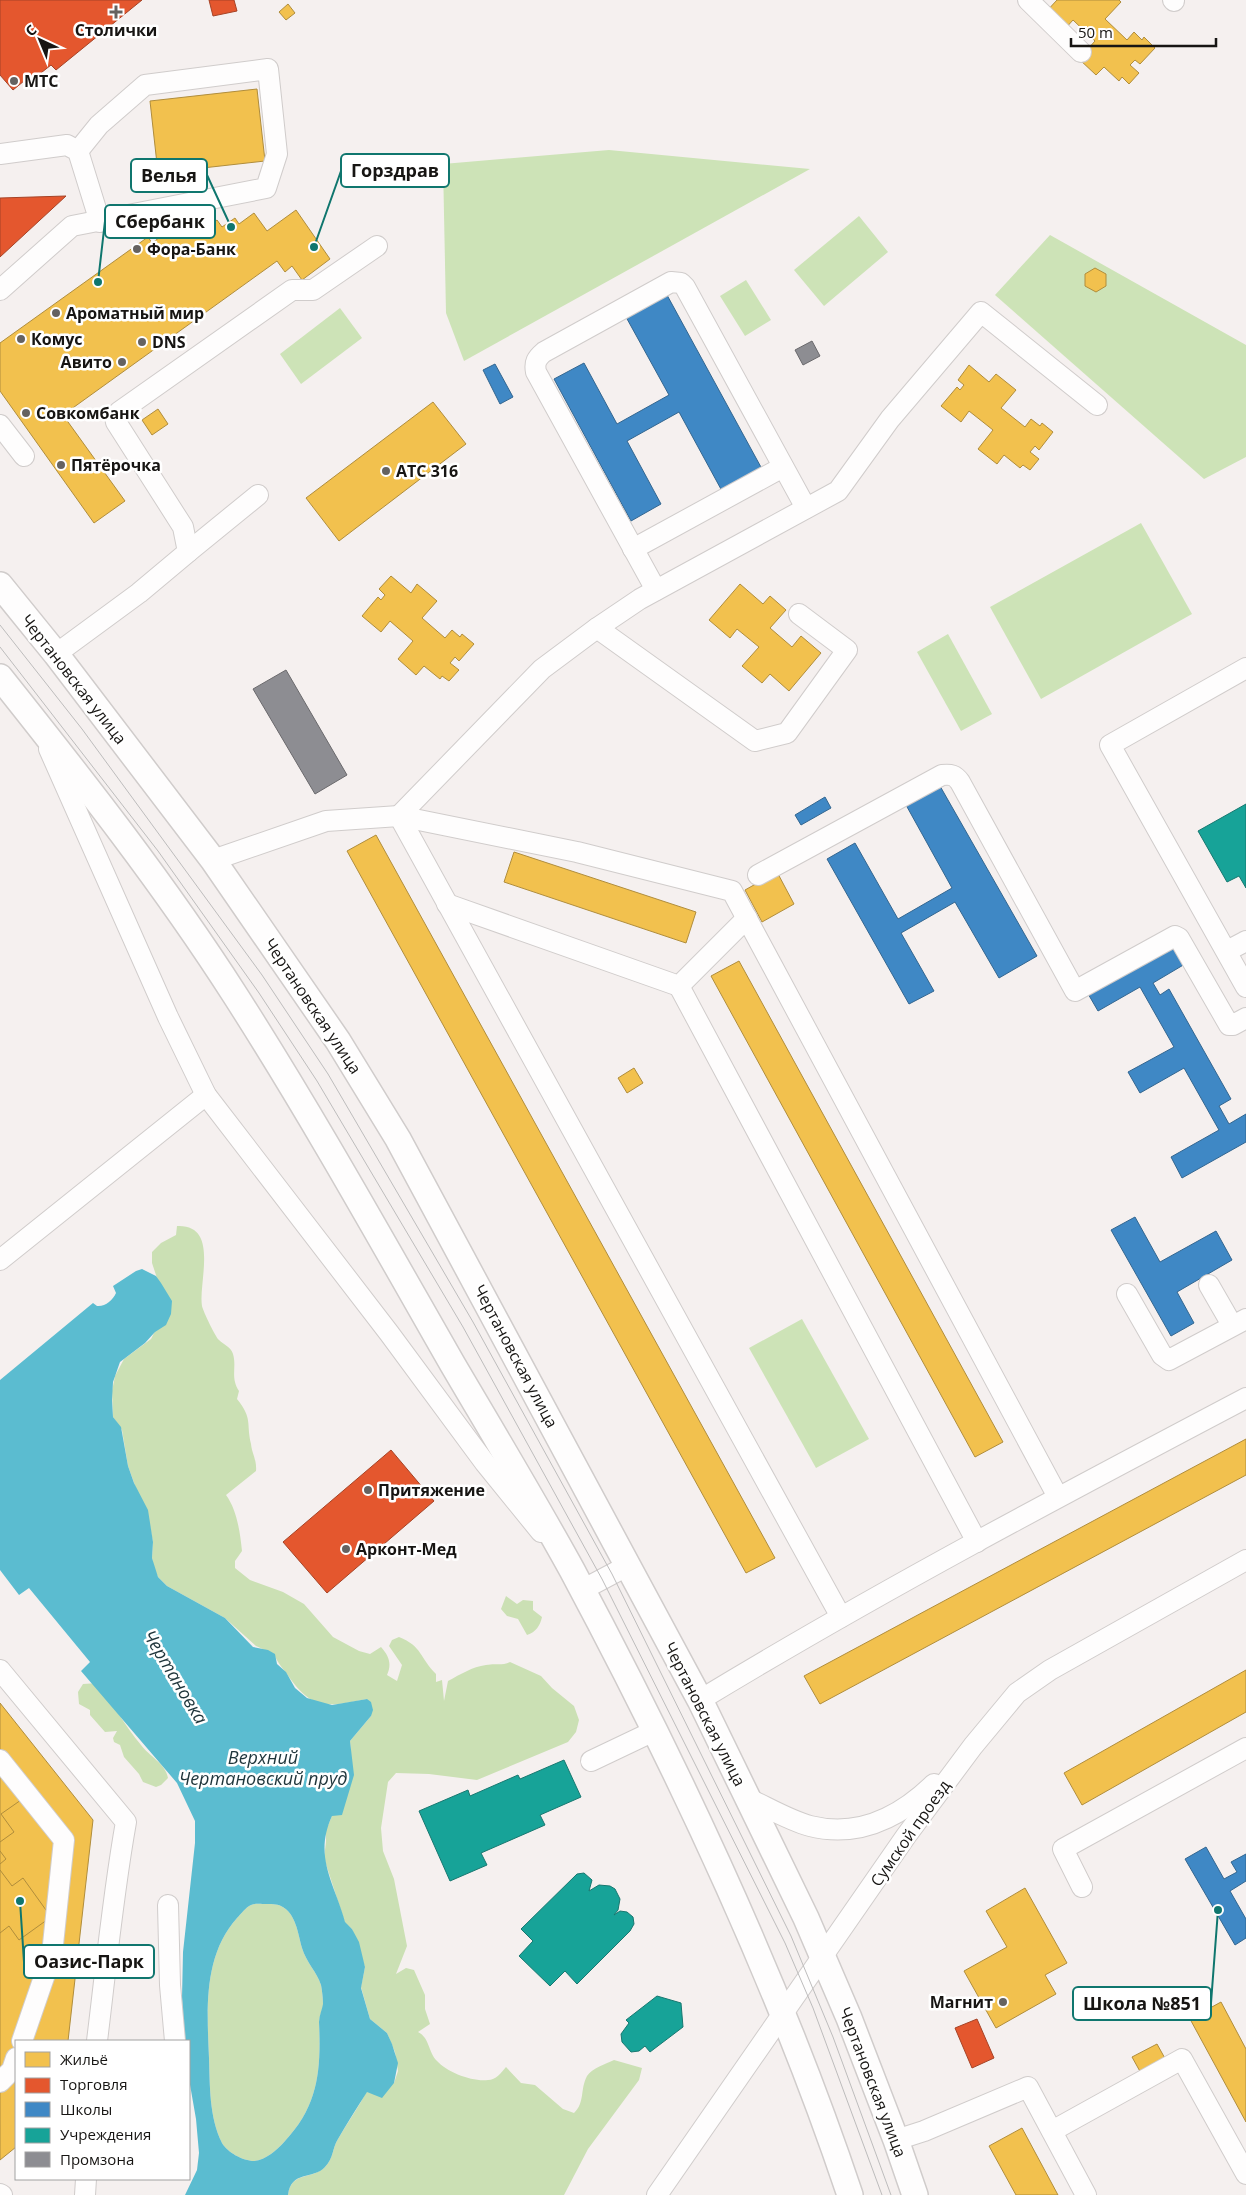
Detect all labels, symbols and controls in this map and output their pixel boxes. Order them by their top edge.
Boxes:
marker: Столички [110,6,122,18]
north arrow [15,15,65,65]
scale bar [1071,15,1216,47]
place label: Столички [75,19,157,41]
text: С [21,20,40,40]
text: 50 m [1078,22,1113,42]
place label: МТС [24,70,59,92]
marker: МТС [8,75,20,87]
callout: Горздрав [341,154,449,187]
text: Горздрав [351,158,439,182]
callout: Велья [131,159,207,192]
text: Велья [141,163,197,187]
callout: Сбербанк [105,205,215,238]
text: Сбербанк [115,209,206,233]
place label: Фора-Банк [147,238,236,260]
marker: Фора-Банк [131,243,143,255]
place label: Ароматный мир [66,302,204,324]
marker: Ароматный мир [50,307,62,319]
place label: Комус [31,328,83,350]
place label: DNS [152,331,186,353]
marker: Комус [15,333,27,345]
marker: DNS [136,336,148,348]
place label: Авито [61,351,112,373]
marker: Авито [116,356,128,368]
place label: Совкомбанк [36,402,140,424]
marker: Совкомбанк [20,407,32,419]
place label: Пятёрочка [71,454,161,476]
marker: Пятёрочка [55,459,67,471]
place label: АТС 316 [396,460,458,482]
marker: АТС 316 [380,465,392,477]
street label: Чертановская улица [16,609,132,749]
street label: Чертановская улица [259,934,367,1078]
street label: Чертановская улица [469,1281,563,1431]
place label: Притяжение [378,1479,485,1501]
marker: Притяжение [362,1484,374,1496]
place label: Арконт-Мед [356,1538,457,1560]
marker: Арконт-Мед [340,1543,352,1555]
water label: Чертановка [138,1625,213,1728]
street label: Чертановская улица [659,1638,751,1790]
water label: Верхний Чертановский пруд [179,1745,347,1790]
street label: Сумской проезд [865,1776,955,1890]
callout: Оазис-Парк [24,1945,154,1978]
text: Оазис-Парк [34,1949,145,1973]
callout: Школа №851 [1073,1987,1211,2020]
place label: Магнит [930,1991,993,2013]
text: Школа №851 [1083,1991,1201,2015]
marker: Магнит [997,1996,1009,2008]
street label: Чертановская улица [834,2004,912,2160]
legend [15,2040,190,2180]
text: Жильё [60,2049,108,2069]
text: Торговля [60,2074,127,2094]
text: Школы [60,2099,112,2119]
text: Учреждения [60,2124,151,2144]
text: Промзона [60,2149,134,2169]

